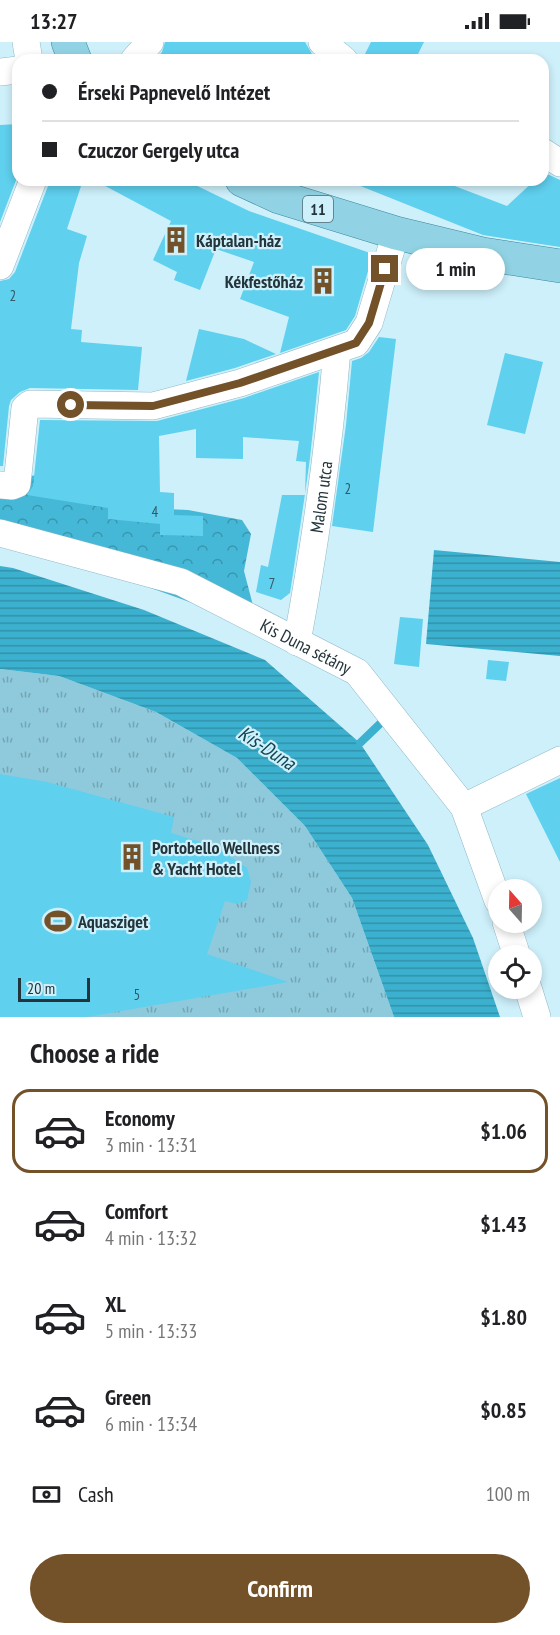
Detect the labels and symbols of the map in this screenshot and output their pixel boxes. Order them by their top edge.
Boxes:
road number: 11 [303,196,333,222]
building icon: Káptalan-ház [161,225,191,255]
place label: Káptalan-ház [196,229,281,252]
callout: 1 min [406,248,505,290]
route end [371,255,398,282]
building icon: Kékfestőház [308,266,338,296]
place label: Kékfestőház [225,270,303,293]
house number: 2 [10,286,16,305]
route start [57,391,84,418]
street label: Malom utca [304,460,337,534]
house number: 2 [345,479,351,498]
house number: 4 [152,502,159,521]
house number: 7 [269,574,275,593]
street label: Kis Duna sétány [257,613,356,679]
water label: Kis-Duna [234,720,301,777]
place label: Portobello Wellness & Yacht Hotel [152,836,280,880]
building icon: Portobello Wellness & Yacht Hotel [117,842,147,872]
north arrow [488,879,542,933]
sports icon: Aquasziget [43,906,73,936]
place label: Aquasziget [77,910,149,933]
scale bar [18,975,90,1002]
house number: 5 [134,985,140,1004]

